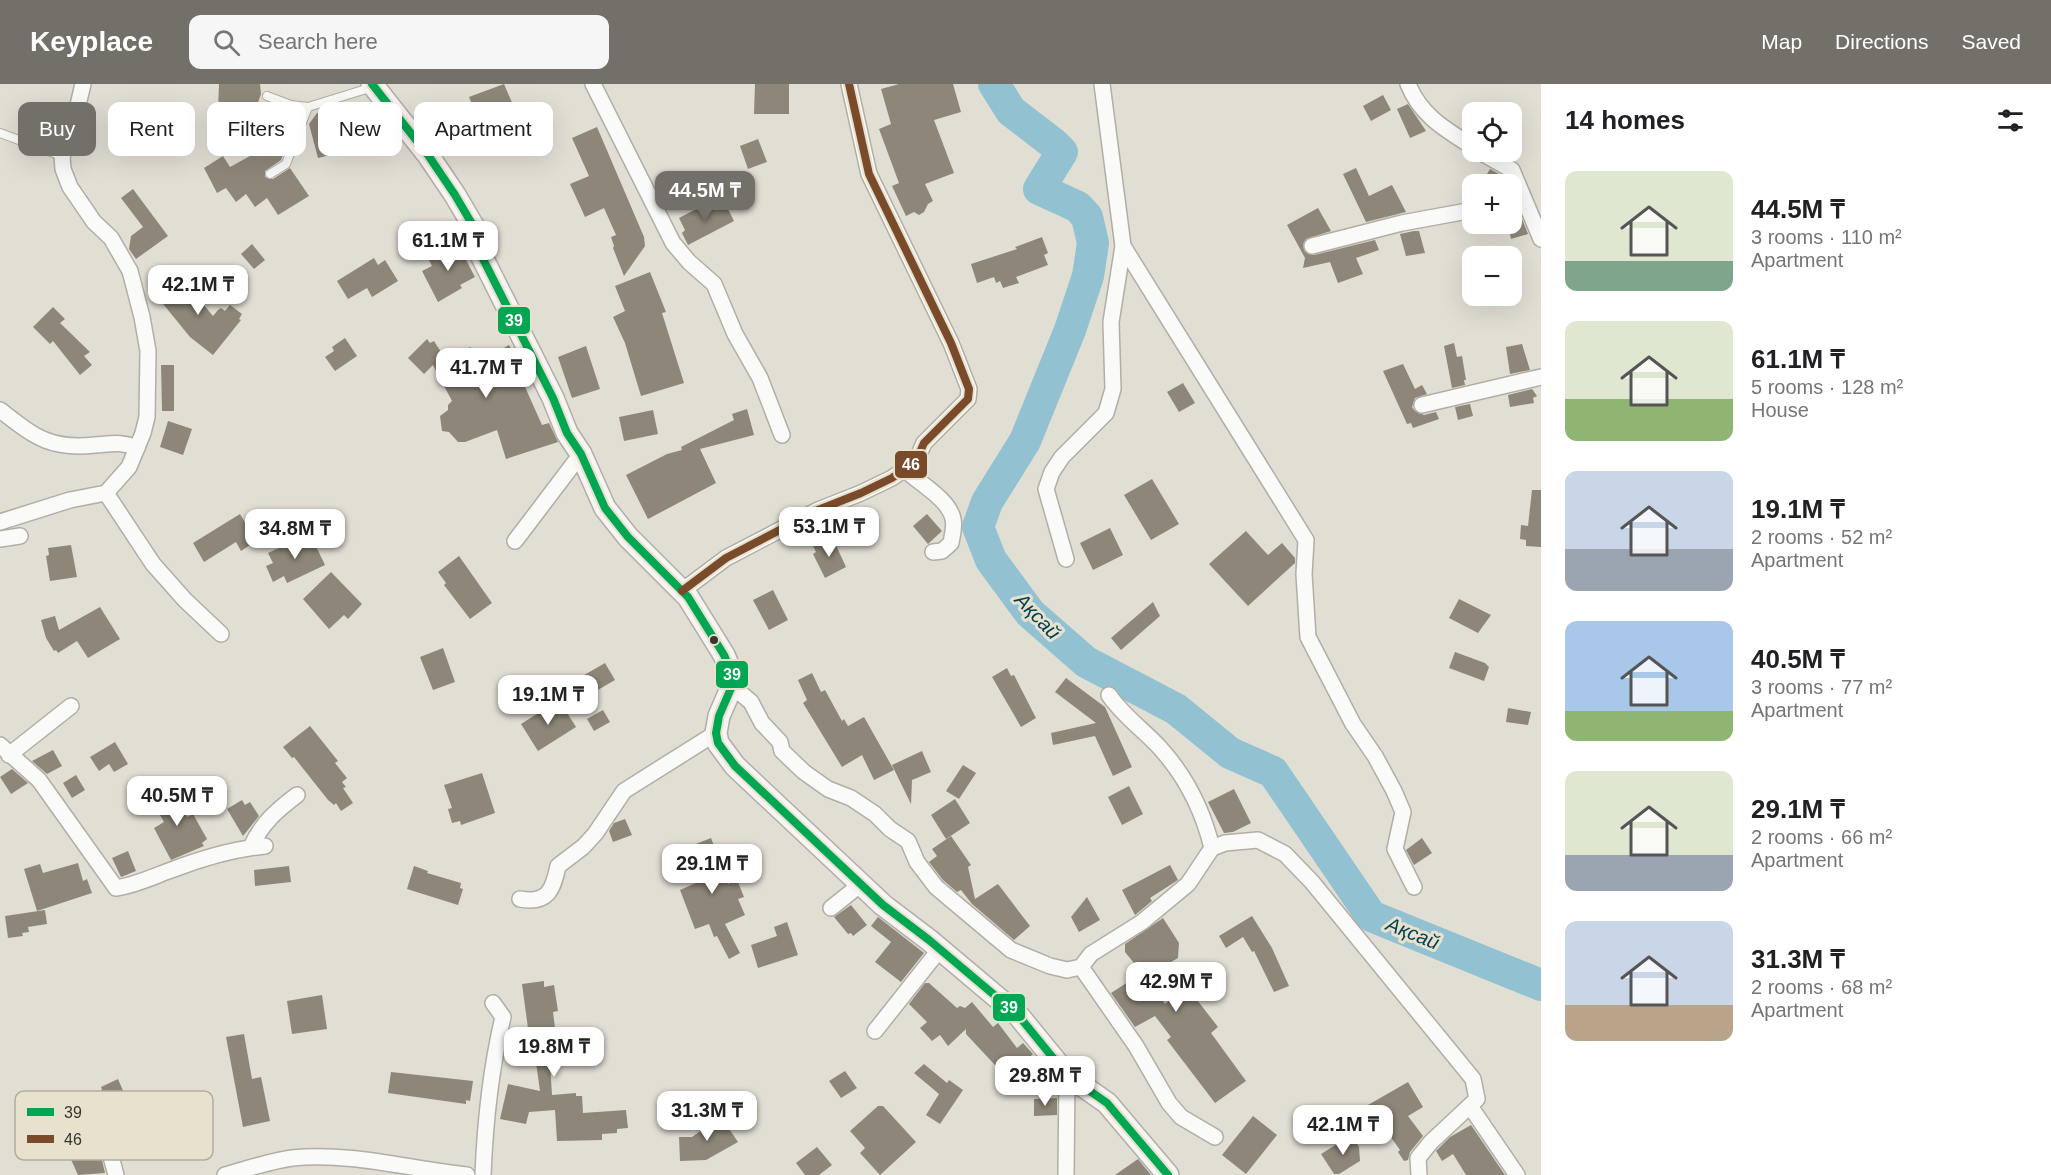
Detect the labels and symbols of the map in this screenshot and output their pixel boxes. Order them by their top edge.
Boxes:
pin: 44.5M ₸ [650,171,760,222]
pin: 61.1M ₸ [393,221,503,272]
pin: 42.1M ₸ [143,265,253,316]
line badge: 39 [497,306,531,335]
text: 39 [505,312,523,329]
pin: 41.7M ₸ [431,348,541,399]
line badge: 46 [894,450,928,479]
text: 46 [902,456,920,473]
pin: 53.1M ₸ [774,507,884,558]
pin: 34.8M ₸ [240,509,350,560]
water label: Ақсай [1010,588,1065,643]
unlabelled marker [708,634,720,646]
line badge: 39 [715,660,749,689]
text: 39 [723,666,741,683]
pin: 19.1M ₸ [493,675,603,726]
pin: 40.5M ₸ [122,776,232,827]
pin: 29.1M ₸ [657,844,767,895]
water label: Ақсай [1382,912,1443,954]
pin: 42.9M ₸ [1121,962,1231,1013]
line badge: 39 [992,993,1026,1022]
text: 39 [1000,999,1018,1016]
pin: 19.8M ₸ [499,1027,609,1078]
pin: 29.8M ₸ [990,1056,1100,1107]
legend [15,1091,213,1160]
pin: 31.3M ₸ [652,1091,762,1142]
text: 39 [64,1104,82,1121]
pin: 42.1M ₸ [1288,1105,1398,1156]
text: 46 [64,1131,82,1148]

